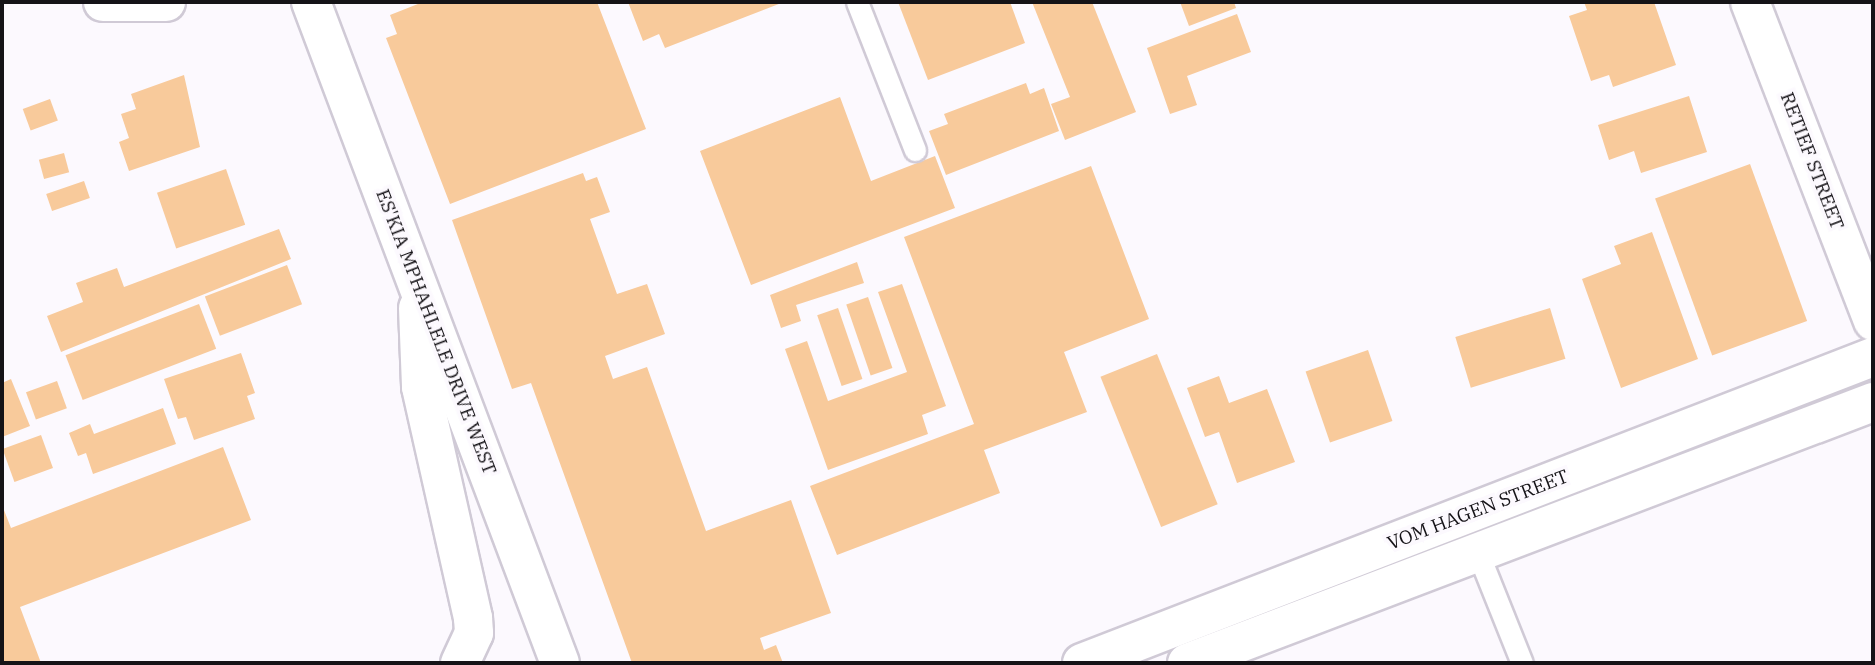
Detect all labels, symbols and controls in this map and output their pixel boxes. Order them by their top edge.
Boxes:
street label: RETIEF STREET [1775,89,1849,233]
street label: ES'KIA MPHAHLELE DRIVE WEST [371,186,501,478]
street label: VOM HAGEN STREET [1384,465,1572,555]

